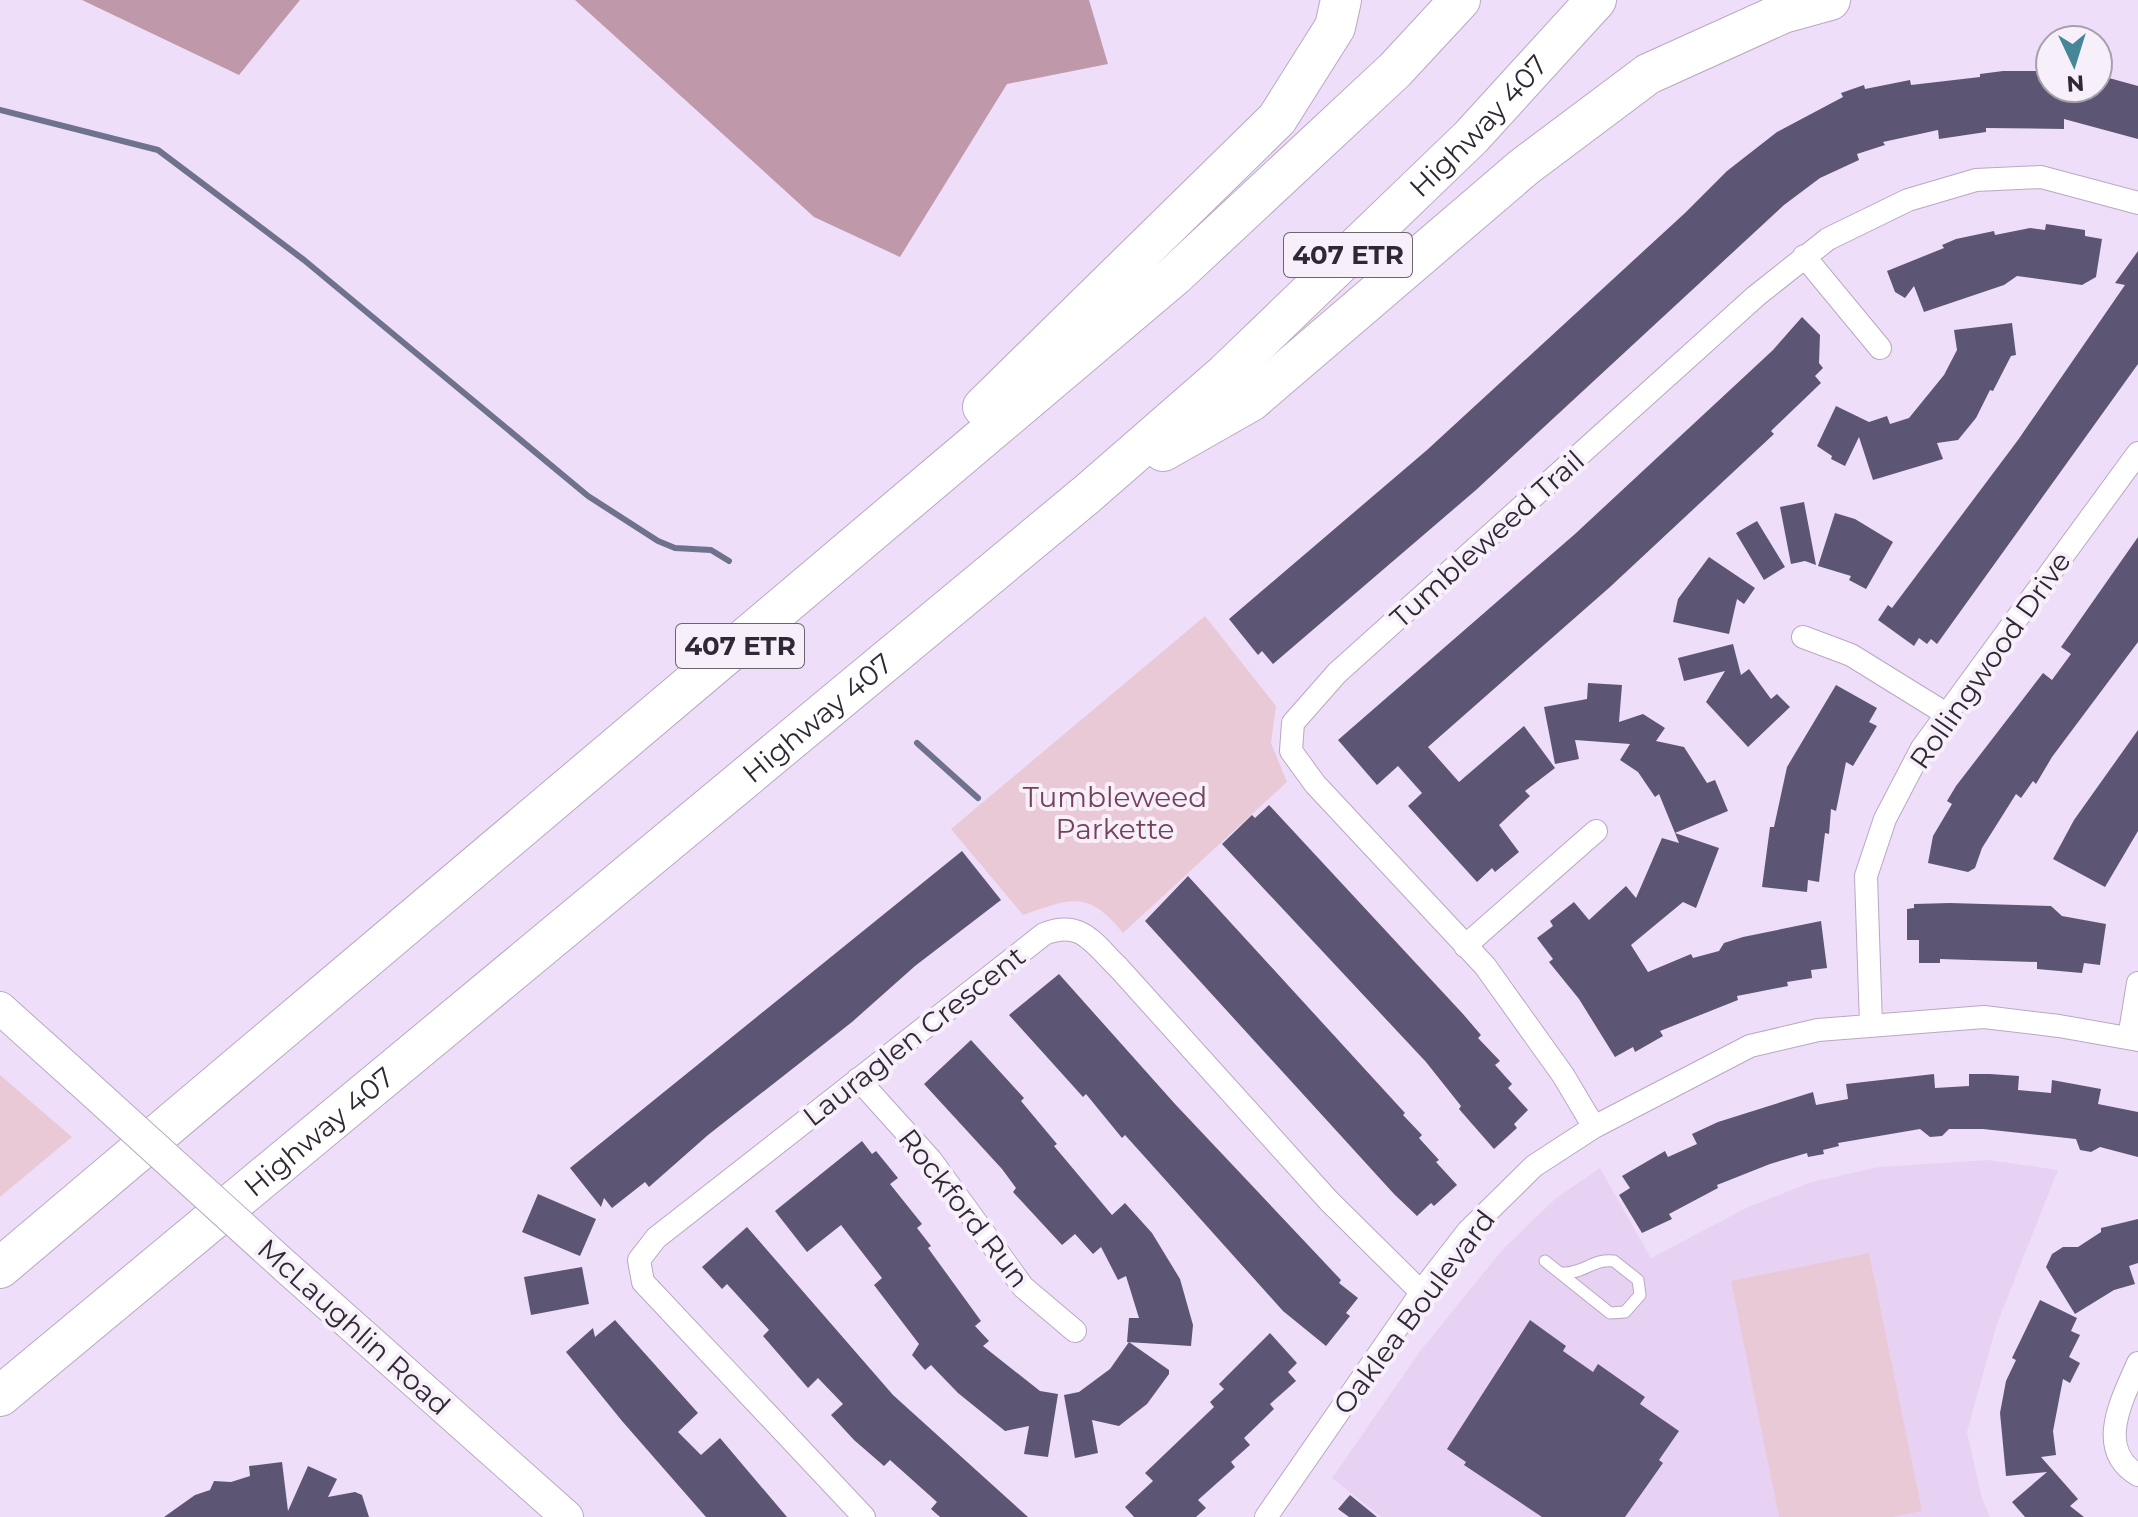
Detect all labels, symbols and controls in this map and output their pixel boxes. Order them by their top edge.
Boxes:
north arrow [2034,24,2114,104]
street label: Highway 407 [1402,48,1554,204]
text: N [2066,69,2085,98]
road number: 407 ETR [1284,233,1412,277]
street label: Tumbleweed Trail [1383,443,1591,635]
street label: Rollingwood Drive [1902,545,2078,775]
road number: 407 ETR [676,624,804,668]
street label: Highway 407 [736,646,899,790]
park label: Tumbleweed Parkette [1023,780,1207,846]
street label: Lauraglen Crescent [796,939,1032,1133]
street label: Highway 407 [237,1060,400,1204]
street label: Rockford Run [891,1122,1037,1294]
street label: Oaklea Boulevard [1326,1203,1502,1421]
street label: McLaughlin Road [251,1232,457,1422]

